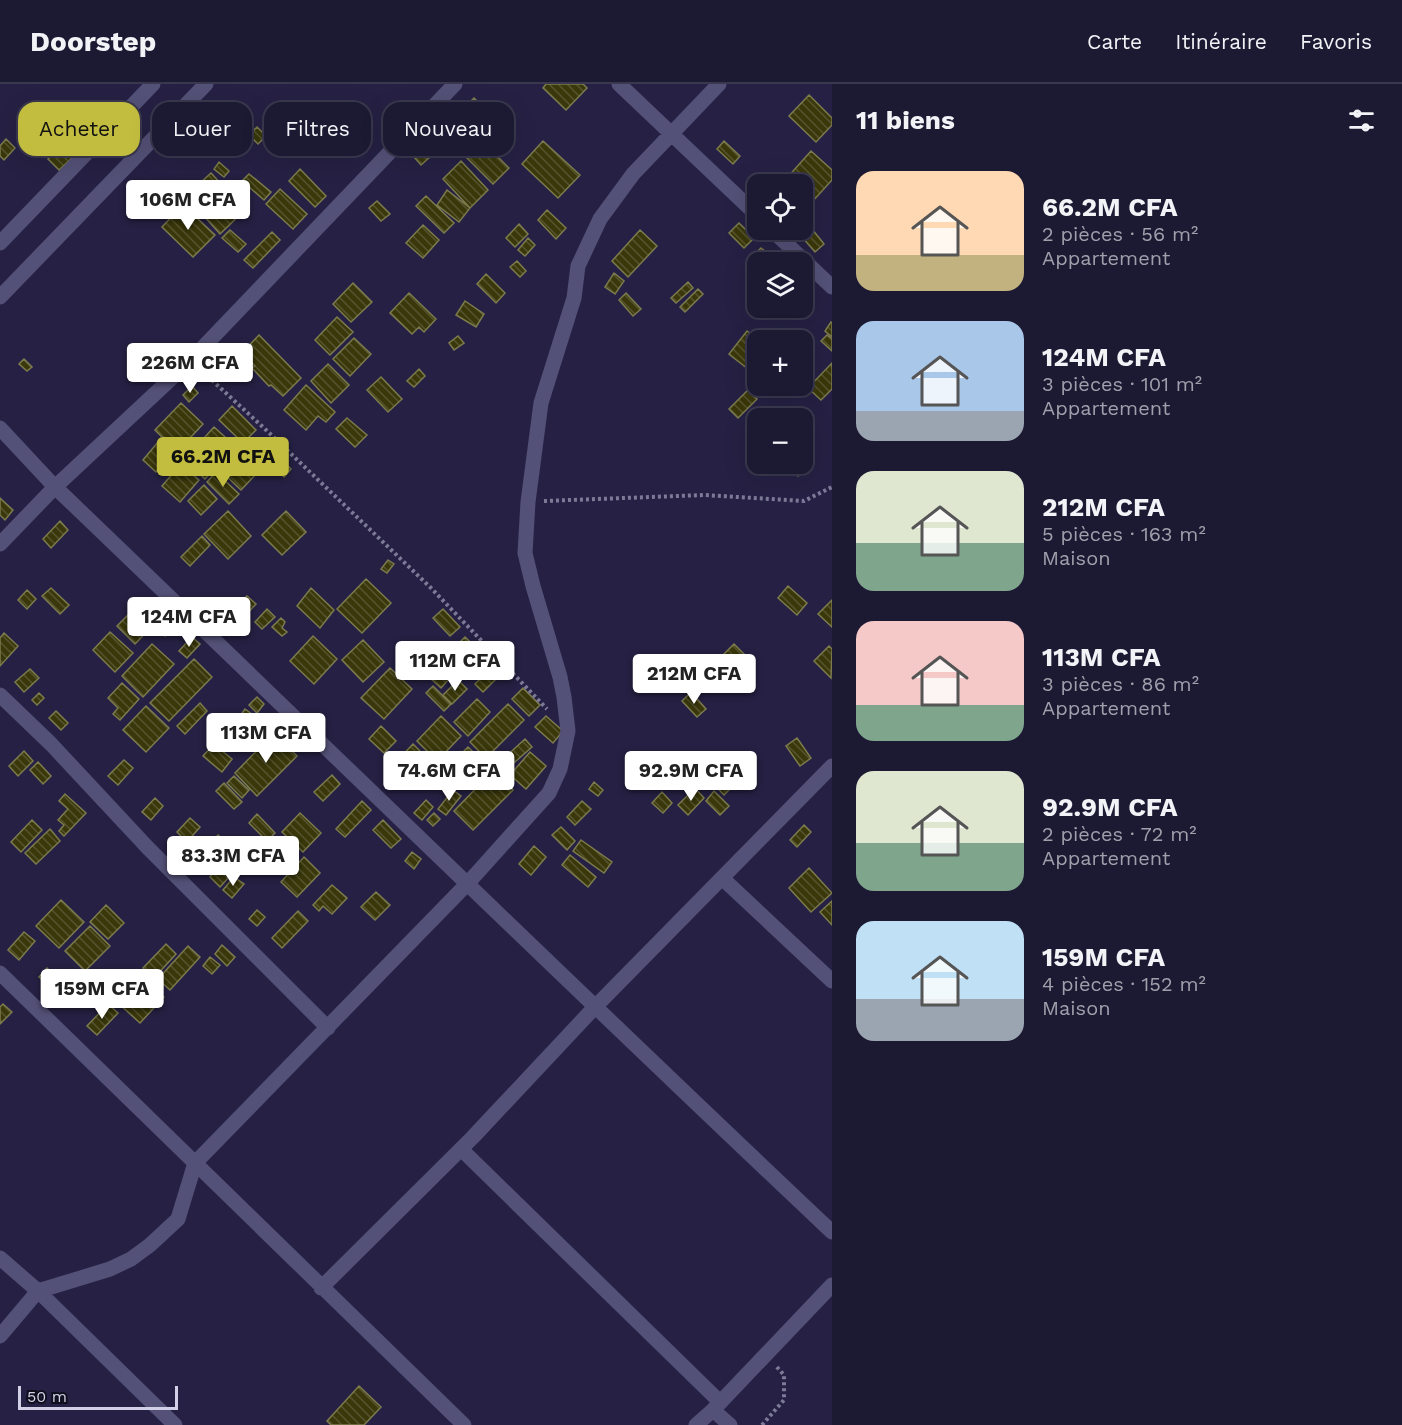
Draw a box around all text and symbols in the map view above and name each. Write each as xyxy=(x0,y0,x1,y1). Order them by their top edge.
text: Doorstep xyxy=(30,25,156,58)
text: Carte xyxy=(1087,29,1142,54)
text: Itinéraire xyxy=(1175,29,1267,54)
text: Favoris xyxy=(1300,29,1372,54)
chip: Acheter xyxy=(18,102,140,156)
chip: Louer xyxy=(152,102,252,156)
chip: Filtres xyxy=(264,102,371,156)
chip: Nouveau xyxy=(383,102,514,156)
icon: filters xyxy=(1345,104,1378,137)
text: 11 biens xyxy=(856,105,955,135)
map controls xyxy=(747,174,813,474)
button: locate xyxy=(747,174,813,240)
pin: 106M CFA xyxy=(126,180,250,231)
text: 106M CFA xyxy=(140,187,236,211)
text: 66.2M CFA xyxy=(1042,192,1178,222)
icon: home xyxy=(904,195,976,267)
text: 2 pièces · 56 m² xyxy=(1042,222,1198,246)
text: Appartement xyxy=(1042,246,1170,270)
button: layers xyxy=(747,252,813,318)
button: + xyxy=(747,330,813,396)
text: 124M CFA xyxy=(1042,342,1166,372)
pin: 226M CFA xyxy=(128,343,252,394)
icon: home xyxy=(904,345,976,417)
text: 226M CFA xyxy=(141,350,239,374)
text: 3 pièces · 101 m² xyxy=(1042,372,1202,396)
text: Appartement xyxy=(1042,396,1170,420)
button: − xyxy=(747,408,813,474)
pin: 66.2M CFA xyxy=(154,437,292,488)
text: 66.2M CFA xyxy=(171,444,275,468)
text: 212M CFA xyxy=(1042,492,1165,522)
icon: home xyxy=(904,495,976,567)
text: 5 pièces · 163 m² xyxy=(1042,522,1206,546)
text: Maison xyxy=(1042,546,1111,570)
pin: 124M CFA xyxy=(127,597,251,648)
text: 124M CFA xyxy=(141,604,237,628)
pin: 112M CFA xyxy=(393,641,517,692)
text: 113M CFA xyxy=(1042,642,1160,672)
icon: home xyxy=(904,645,976,717)
text: 112M CFA xyxy=(409,648,501,672)
pin: 212M CFA xyxy=(632,654,756,705)
text: 212M CFA xyxy=(647,661,741,685)
text: 3 pièces · 86 m² xyxy=(1042,672,1199,696)
text: Appartement xyxy=(1042,696,1170,720)
pin: 113M CFA xyxy=(204,713,328,764)
text: 113M CFA xyxy=(220,720,312,744)
pin: 74.6M CFA xyxy=(380,751,518,802)
pin: 92.9M CFA xyxy=(622,751,760,802)
text: 74.6M CFA xyxy=(397,758,501,782)
text: 92.9M CFA xyxy=(639,758,743,782)
text: 92.9M CFA xyxy=(1042,792,1178,822)
icon: home xyxy=(904,795,976,867)
text: 2 pièces · 72 m² xyxy=(1042,822,1197,846)
pin: 83.3M CFA xyxy=(164,836,302,887)
text: 83.3M CFA xyxy=(181,843,285,867)
text: Appartement xyxy=(1042,846,1170,870)
text: 159M CFA xyxy=(1042,942,1165,972)
icon: home xyxy=(904,945,976,1017)
pin: 159M CFA xyxy=(40,969,164,1020)
text: 4 pièces · 152 m² xyxy=(1042,972,1206,996)
text: 159M CFA xyxy=(55,976,149,1000)
text: Maison xyxy=(1042,996,1111,1020)
scale bar xyxy=(18,1383,178,1410)
text: 50 m xyxy=(27,1387,67,1406)

